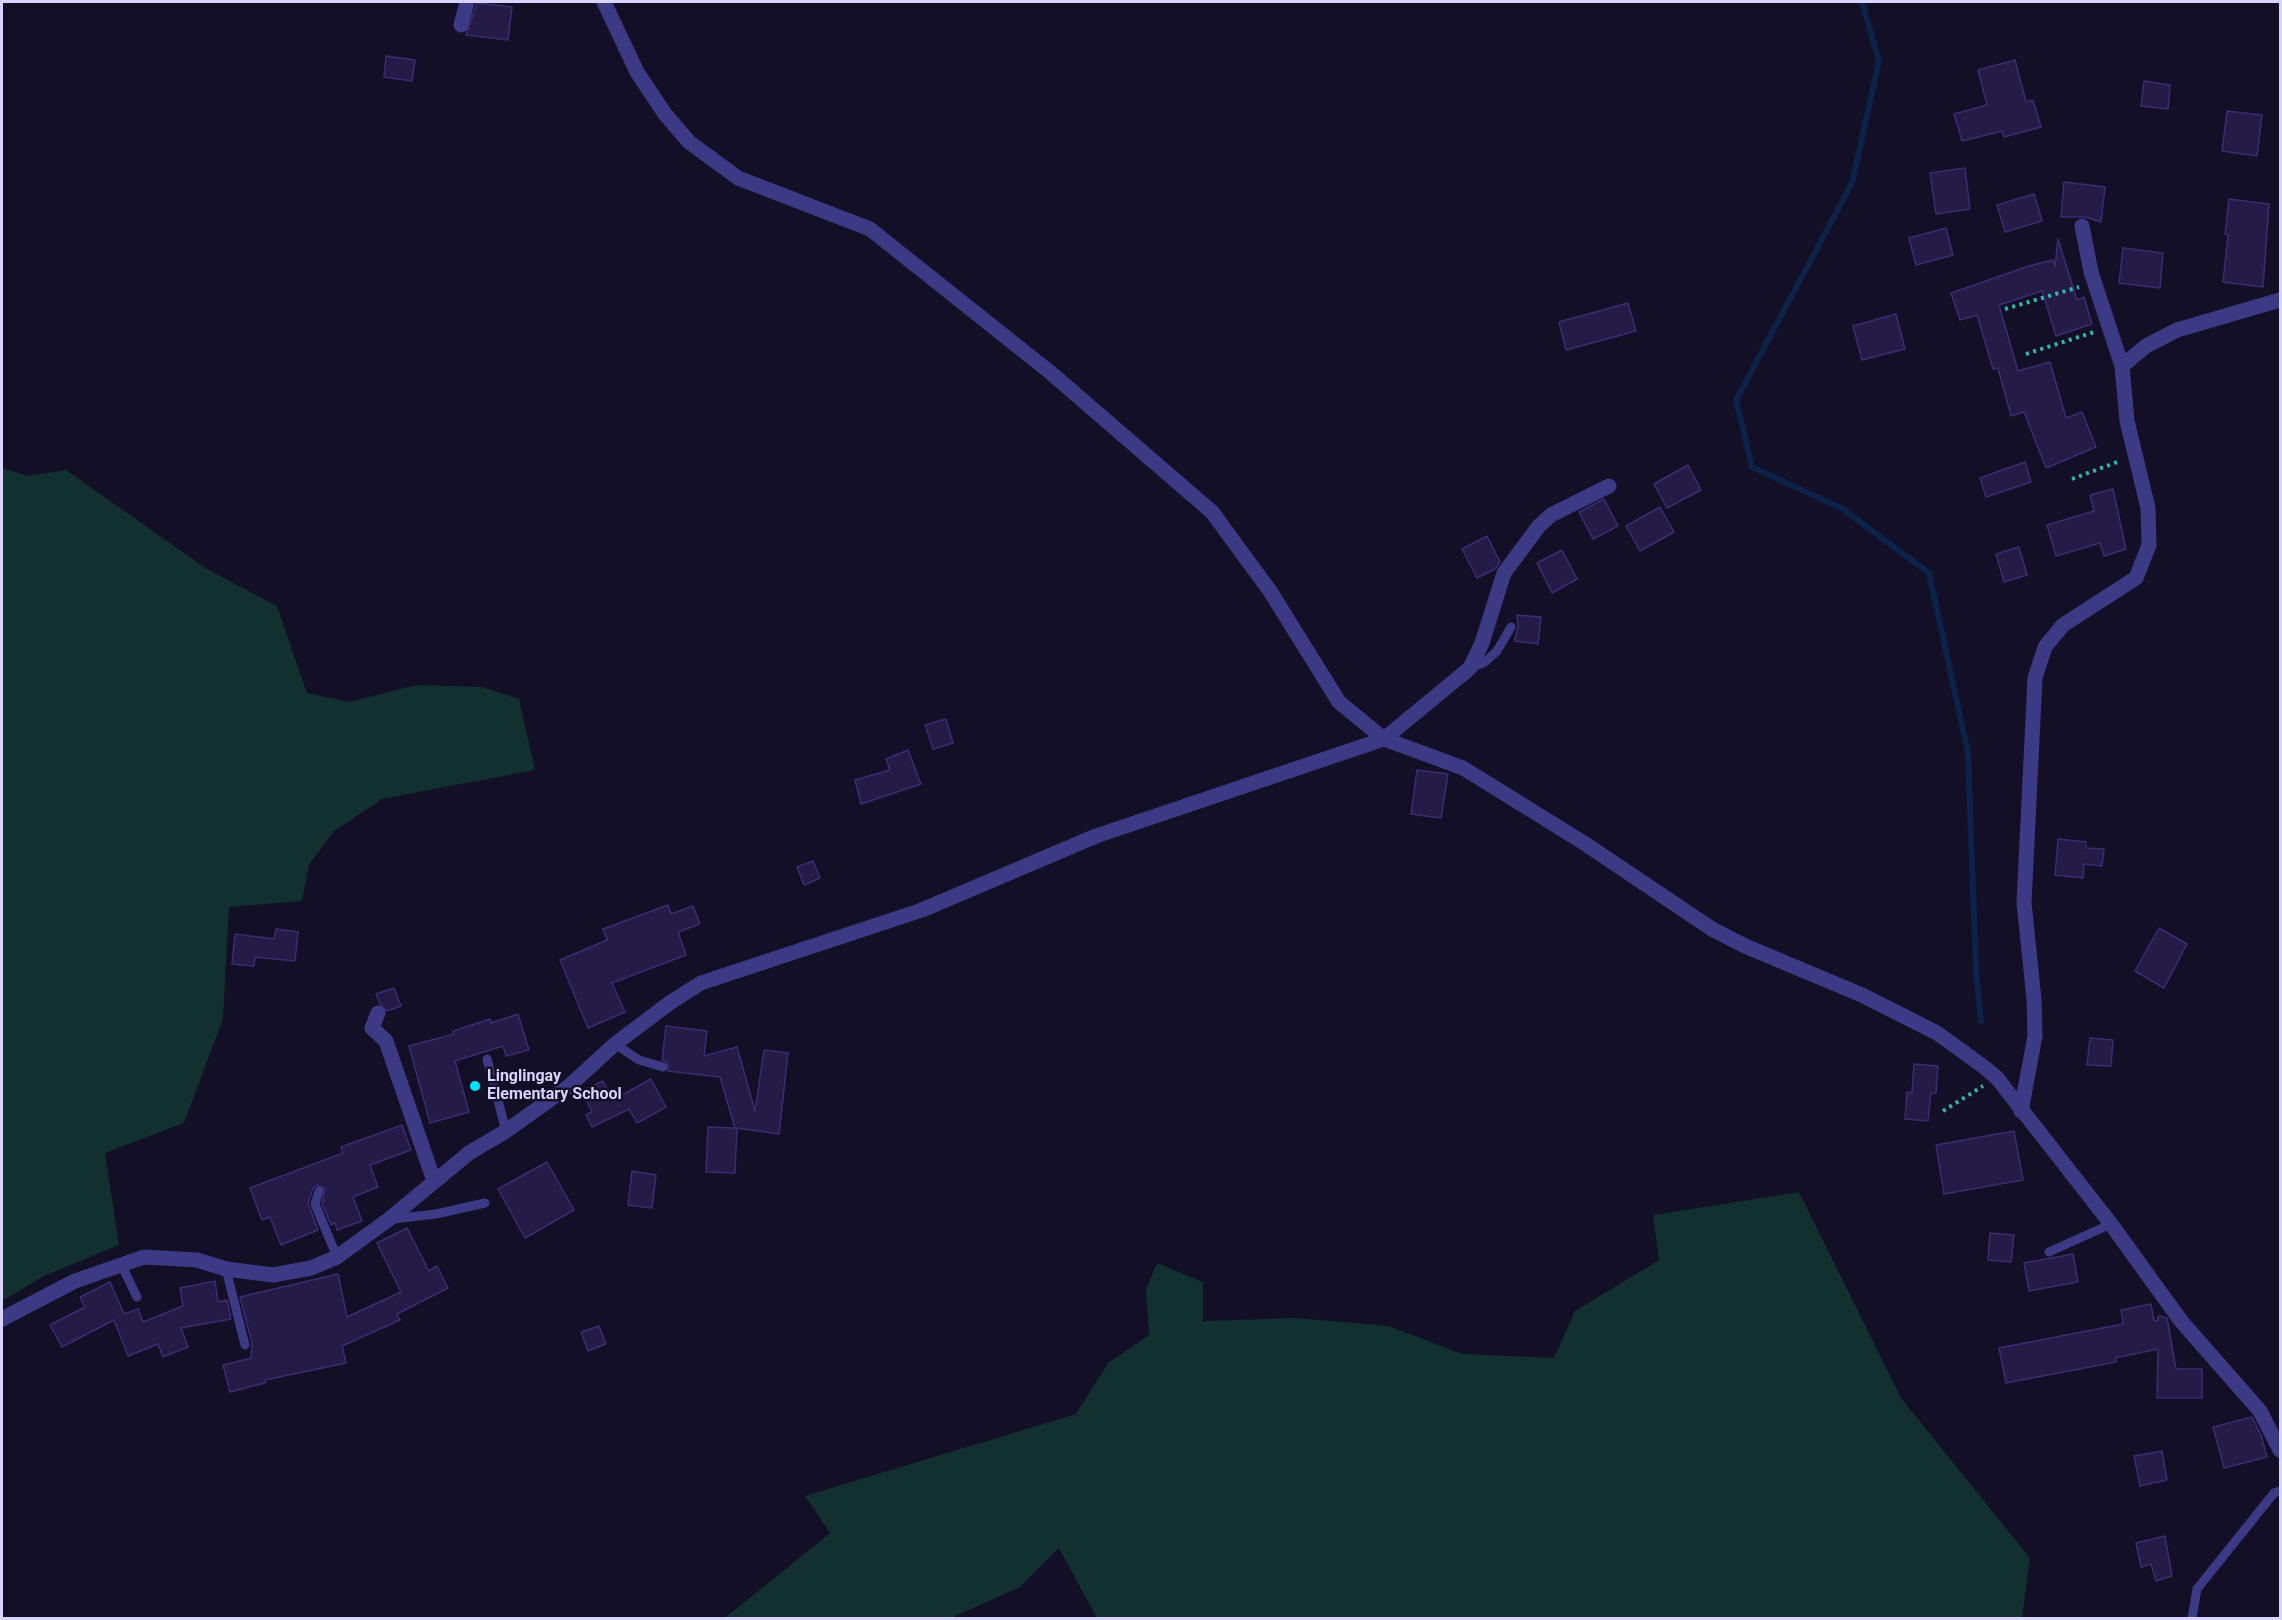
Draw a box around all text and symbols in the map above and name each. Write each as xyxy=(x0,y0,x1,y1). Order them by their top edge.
place label: Linglingay Elementary School xyxy=(487,1067,622,1105)
marker: Linglingay Elementary School xyxy=(468,1079,482,1093)

